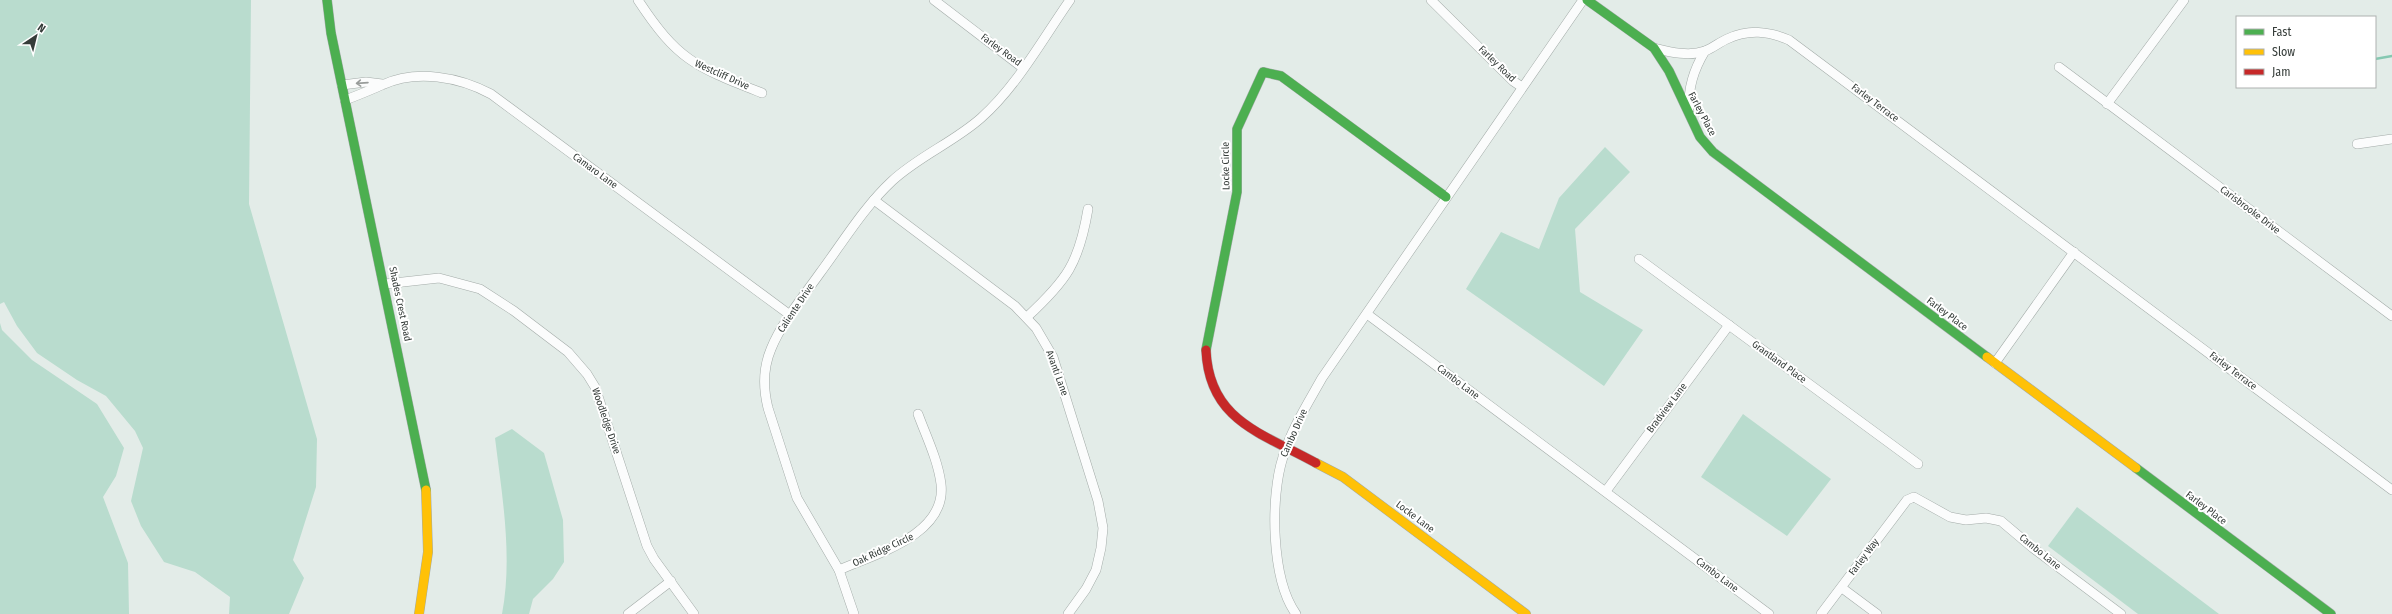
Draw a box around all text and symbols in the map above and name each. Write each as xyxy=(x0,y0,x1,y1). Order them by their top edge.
north arrow xyxy=(16,16,56,56)
legend xyxy=(2236,16,2376,88)
text: N xyxy=(35,21,48,35)
text: Fast xyxy=(2272,25,2291,39)
street label: Farley Road xyxy=(978,31,1024,69)
street label: Farley Road xyxy=(1476,43,1518,85)
text: Slow xyxy=(2272,45,2295,59)
street label: Westcliff Drive xyxy=(693,58,751,92)
text: Jam xyxy=(2272,65,2290,79)
one-way arrow xyxy=(356,80,369,87)
street label: Farley Terrace xyxy=(1849,81,1901,125)
street label: Farley Place xyxy=(1685,90,1719,138)
street label: Locke Circle xyxy=(1220,142,1232,190)
street label: Camaro Lane xyxy=(570,151,620,191)
street label: Carisbrooke Drive xyxy=(2218,183,2283,237)
street label: Shades Crest Road xyxy=(386,266,414,342)
street label: Caliente Drive xyxy=(775,281,817,335)
street label: Farley Place xyxy=(1924,295,1970,333)
street label: Grantland Place xyxy=(1749,338,1809,386)
street label: Avanti Lane xyxy=(1043,349,1071,397)
street label: Farley Terrace xyxy=(2207,349,2259,393)
street label: Cambo Lane xyxy=(1434,362,1482,402)
street label: Bradview Lane xyxy=(1644,381,1690,435)
street label: Woodledge Drive xyxy=(589,386,623,456)
street label: Cambo Drive xyxy=(1278,407,1310,459)
street label: Farley Place xyxy=(2183,489,2229,527)
street label: Locke Lane xyxy=(1393,499,1437,535)
street label: Oak Ridge Circle xyxy=(851,531,915,569)
street label: Cambo Lane xyxy=(2017,532,2063,572)
street label: Farley Way xyxy=(1846,536,1882,578)
street label: Cambo Lane xyxy=(1693,555,1741,595)

